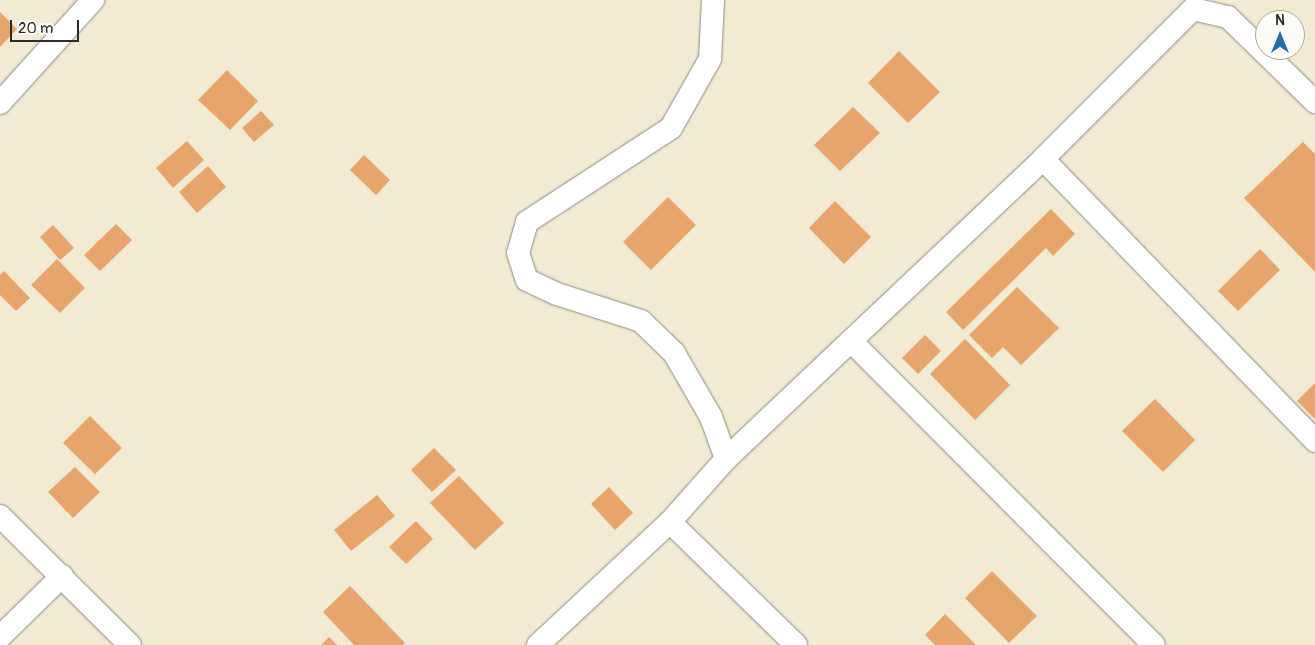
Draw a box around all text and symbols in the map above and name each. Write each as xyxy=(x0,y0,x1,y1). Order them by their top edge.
scale bar xyxy=(12,10,81,42)
north arrow xyxy=(1255,10,1305,60)
text: N xyxy=(1275,12,1285,29)
text: 20 m xyxy=(18,19,53,38)

